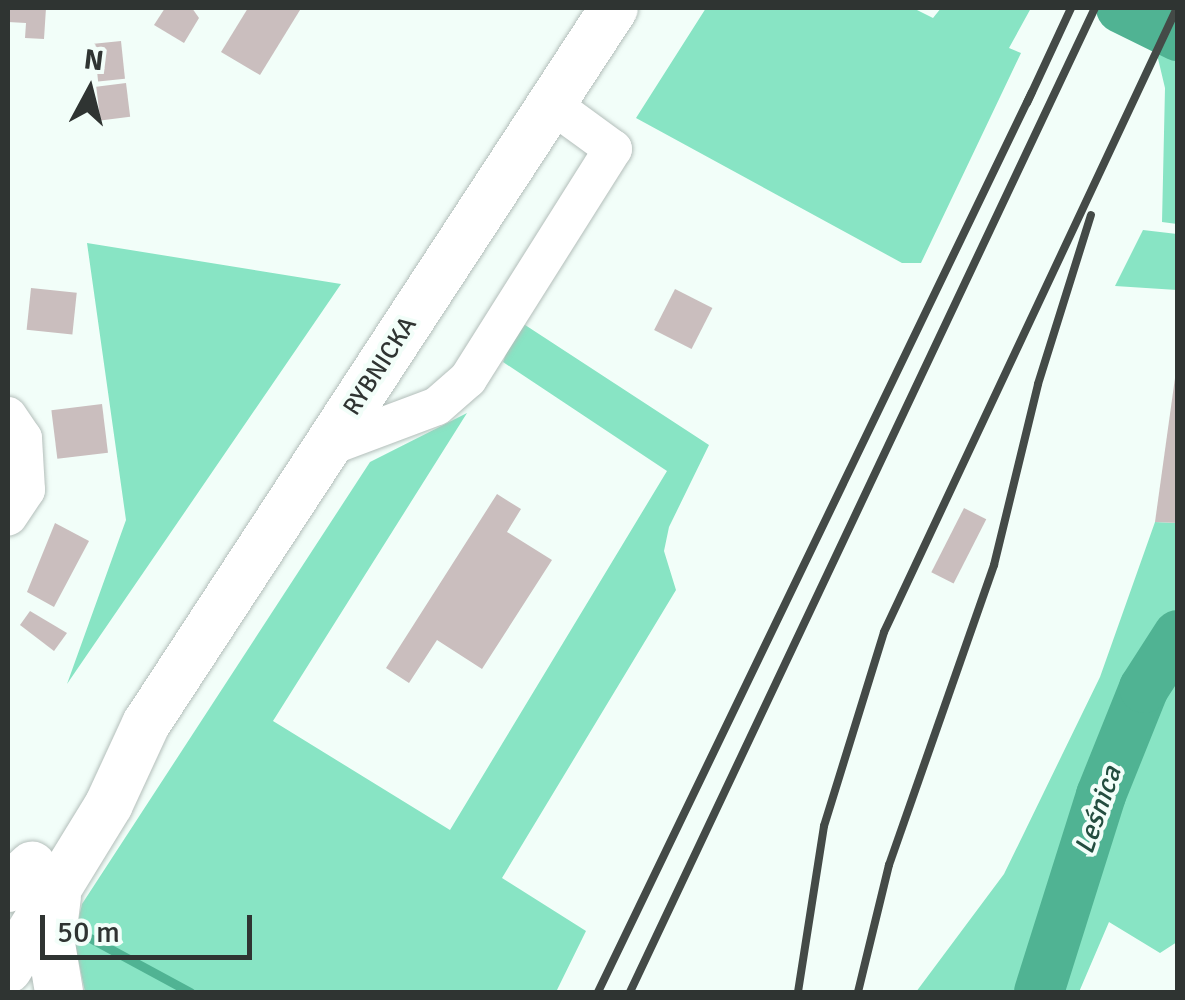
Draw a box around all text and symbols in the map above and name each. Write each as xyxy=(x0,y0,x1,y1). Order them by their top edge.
north arrow xyxy=(40,40,140,140)
text: N xyxy=(82,42,105,78)
street label: RYBNICKA xyxy=(337,311,423,421)
water label: Leśnica xyxy=(1067,762,1129,858)
scale bar xyxy=(45,895,258,957)
text: 50 m xyxy=(57,914,120,951)

